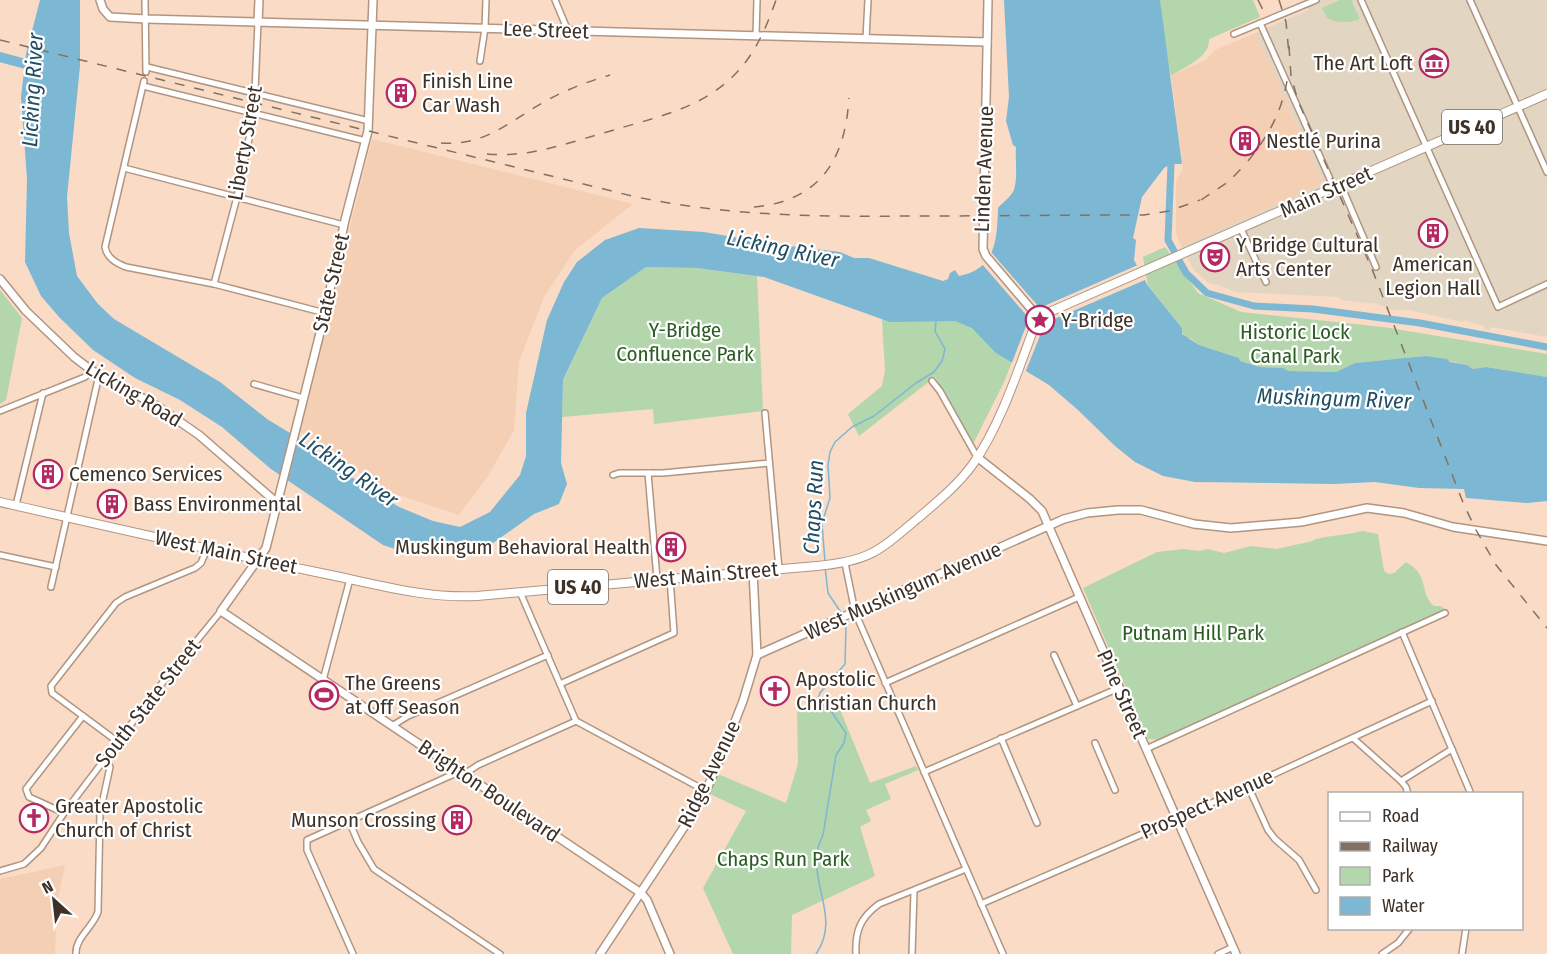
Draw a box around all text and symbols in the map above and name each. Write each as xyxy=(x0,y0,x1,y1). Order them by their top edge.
street label: Lee Street xyxy=(502,16,590,45)
water label: Licking River xyxy=(16,31,49,148)
museum icon: The Art Loft xyxy=(1418,47,1450,79)
place label: The Art Loft xyxy=(1314,50,1413,76)
place label: Finish Line Car Wash xyxy=(422,68,513,118)
building icon: Finish Line Car Wash xyxy=(385,77,417,109)
street label: Liberty Street xyxy=(222,83,268,202)
street label: Linden Avenue xyxy=(969,105,999,233)
road number: US 40 xyxy=(1442,110,1502,144)
building icon: Nestlé Purina xyxy=(1229,125,1261,157)
place label: Nestlé Purina xyxy=(1266,128,1381,154)
street label: Main Street xyxy=(1276,160,1376,224)
building icon: American Legion Hall xyxy=(1417,217,1449,249)
water label: Licking River xyxy=(724,223,843,274)
street label: State Street xyxy=(307,231,355,335)
place label: Y Bridge Cultural Arts Center xyxy=(1236,232,1379,282)
theatre icon: Y Bridge Cultural Arts Center xyxy=(1199,241,1231,273)
place label: American Legion Hall xyxy=(1385,251,1481,301)
place icon: Y-Bridge xyxy=(1024,304,1056,336)
place label: Y-Bridge xyxy=(1061,307,1133,333)
park label: Y-Bridge Confluence Park xyxy=(616,317,754,367)
park label: Historic Lock Canal Park xyxy=(1240,319,1350,369)
street label: Licking Road xyxy=(81,355,187,433)
water label: Muskingum River xyxy=(1256,382,1413,415)
water label: Licking River xyxy=(294,426,404,514)
building icon: Cemenco Services xyxy=(32,458,64,490)
water label: Chaps Run xyxy=(798,459,829,555)
place label: Cemenco Services xyxy=(69,461,223,487)
building icon: Bass Environmental xyxy=(96,488,128,520)
place label: Bass Environmental xyxy=(133,491,302,517)
street label: West Main Street xyxy=(152,524,300,580)
building icon: Muskingum Behavioral Health xyxy=(655,531,687,563)
place label: Muskingum Behavioral Health xyxy=(395,534,650,560)
street label: West Muskingum Avenue xyxy=(801,536,1005,646)
street label: West Main Street xyxy=(633,556,779,594)
road number: US 40 xyxy=(548,570,608,604)
park label: Putnam Hill Park xyxy=(1122,620,1264,646)
street label: South State Street xyxy=(90,633,206,773)
street label: Pine Street xyxy=(1091,646,1153,742)
place label: Apostolic Christian Church xyxy=(796,666,937,716)
place label: The Greens at Off Season xyxy=(345,670,460,720)
church icon: Apostolic Christian Church xyxy=(759,675,791,707)
sports icon: The Greens at Off Season xyxy=(308,679,340,711)
street label: Ridge Avenue xyxy=(672,716,746,832)
street label: Brighton Boulevard xyxy=(413,734,565,848)
street label: Prospect Avenue xyxy=(1137,763,1277,845)
legend xyxy=(1328,792,1523,930)
place label: Greater Apostolic Church of Christ xyxy=(55,793,203,843)
church icon: Greater Apostolic Church of Christ xyxy=(18,802,50,834)
building icon: Munson Crossing xyxy=(441,804,473,836)
text: Road xyxy=(1382,805,1419,827)
place label: Munson Crossing xyxy=(291,807,436,833)
text: Railway xyxy=(1382,835,1438,857)
park label: Chaps Run Park xyxy=(717,846,850,872)
text: Park xyxy=(1382,865,1415,887)
north arrow xyxy=(24,870,84,930)
text: N xyxy=(39,876,56,898)
text: Water xyxy=(1382,895,1425,917)

